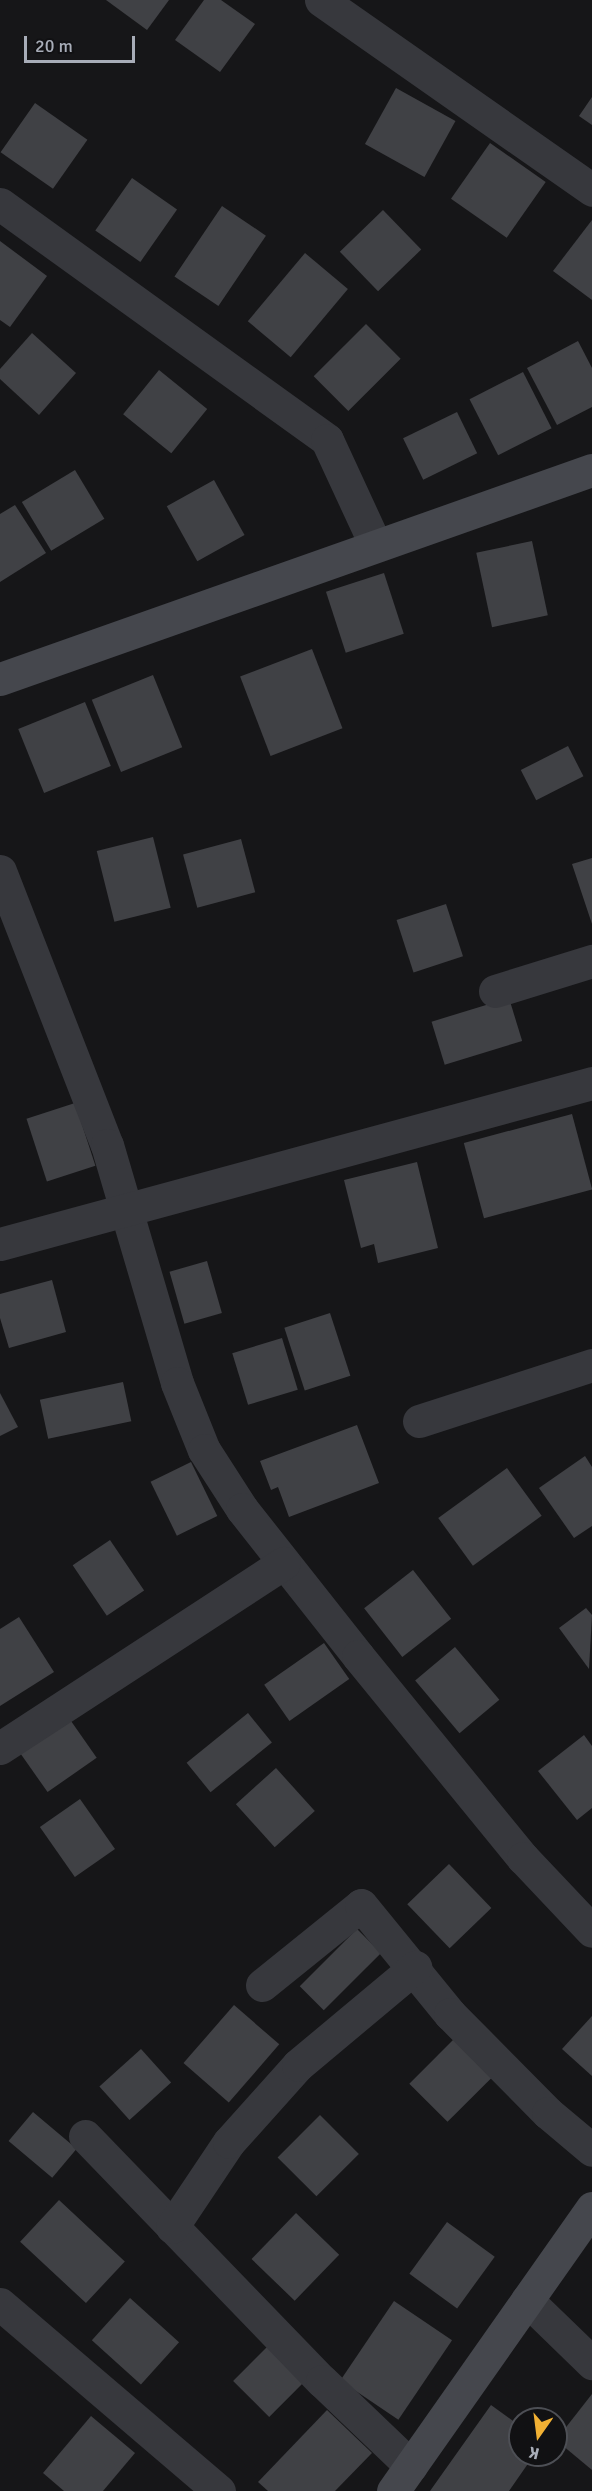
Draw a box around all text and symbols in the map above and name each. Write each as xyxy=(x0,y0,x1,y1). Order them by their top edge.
scale bar xyxy=(27,24,138,62)
text: 20 m xyxy=(35,35,73,57)
north arrow xyxy=(508,2407,568,2467)
text: K xyxy=(527,2442,541,2463)

